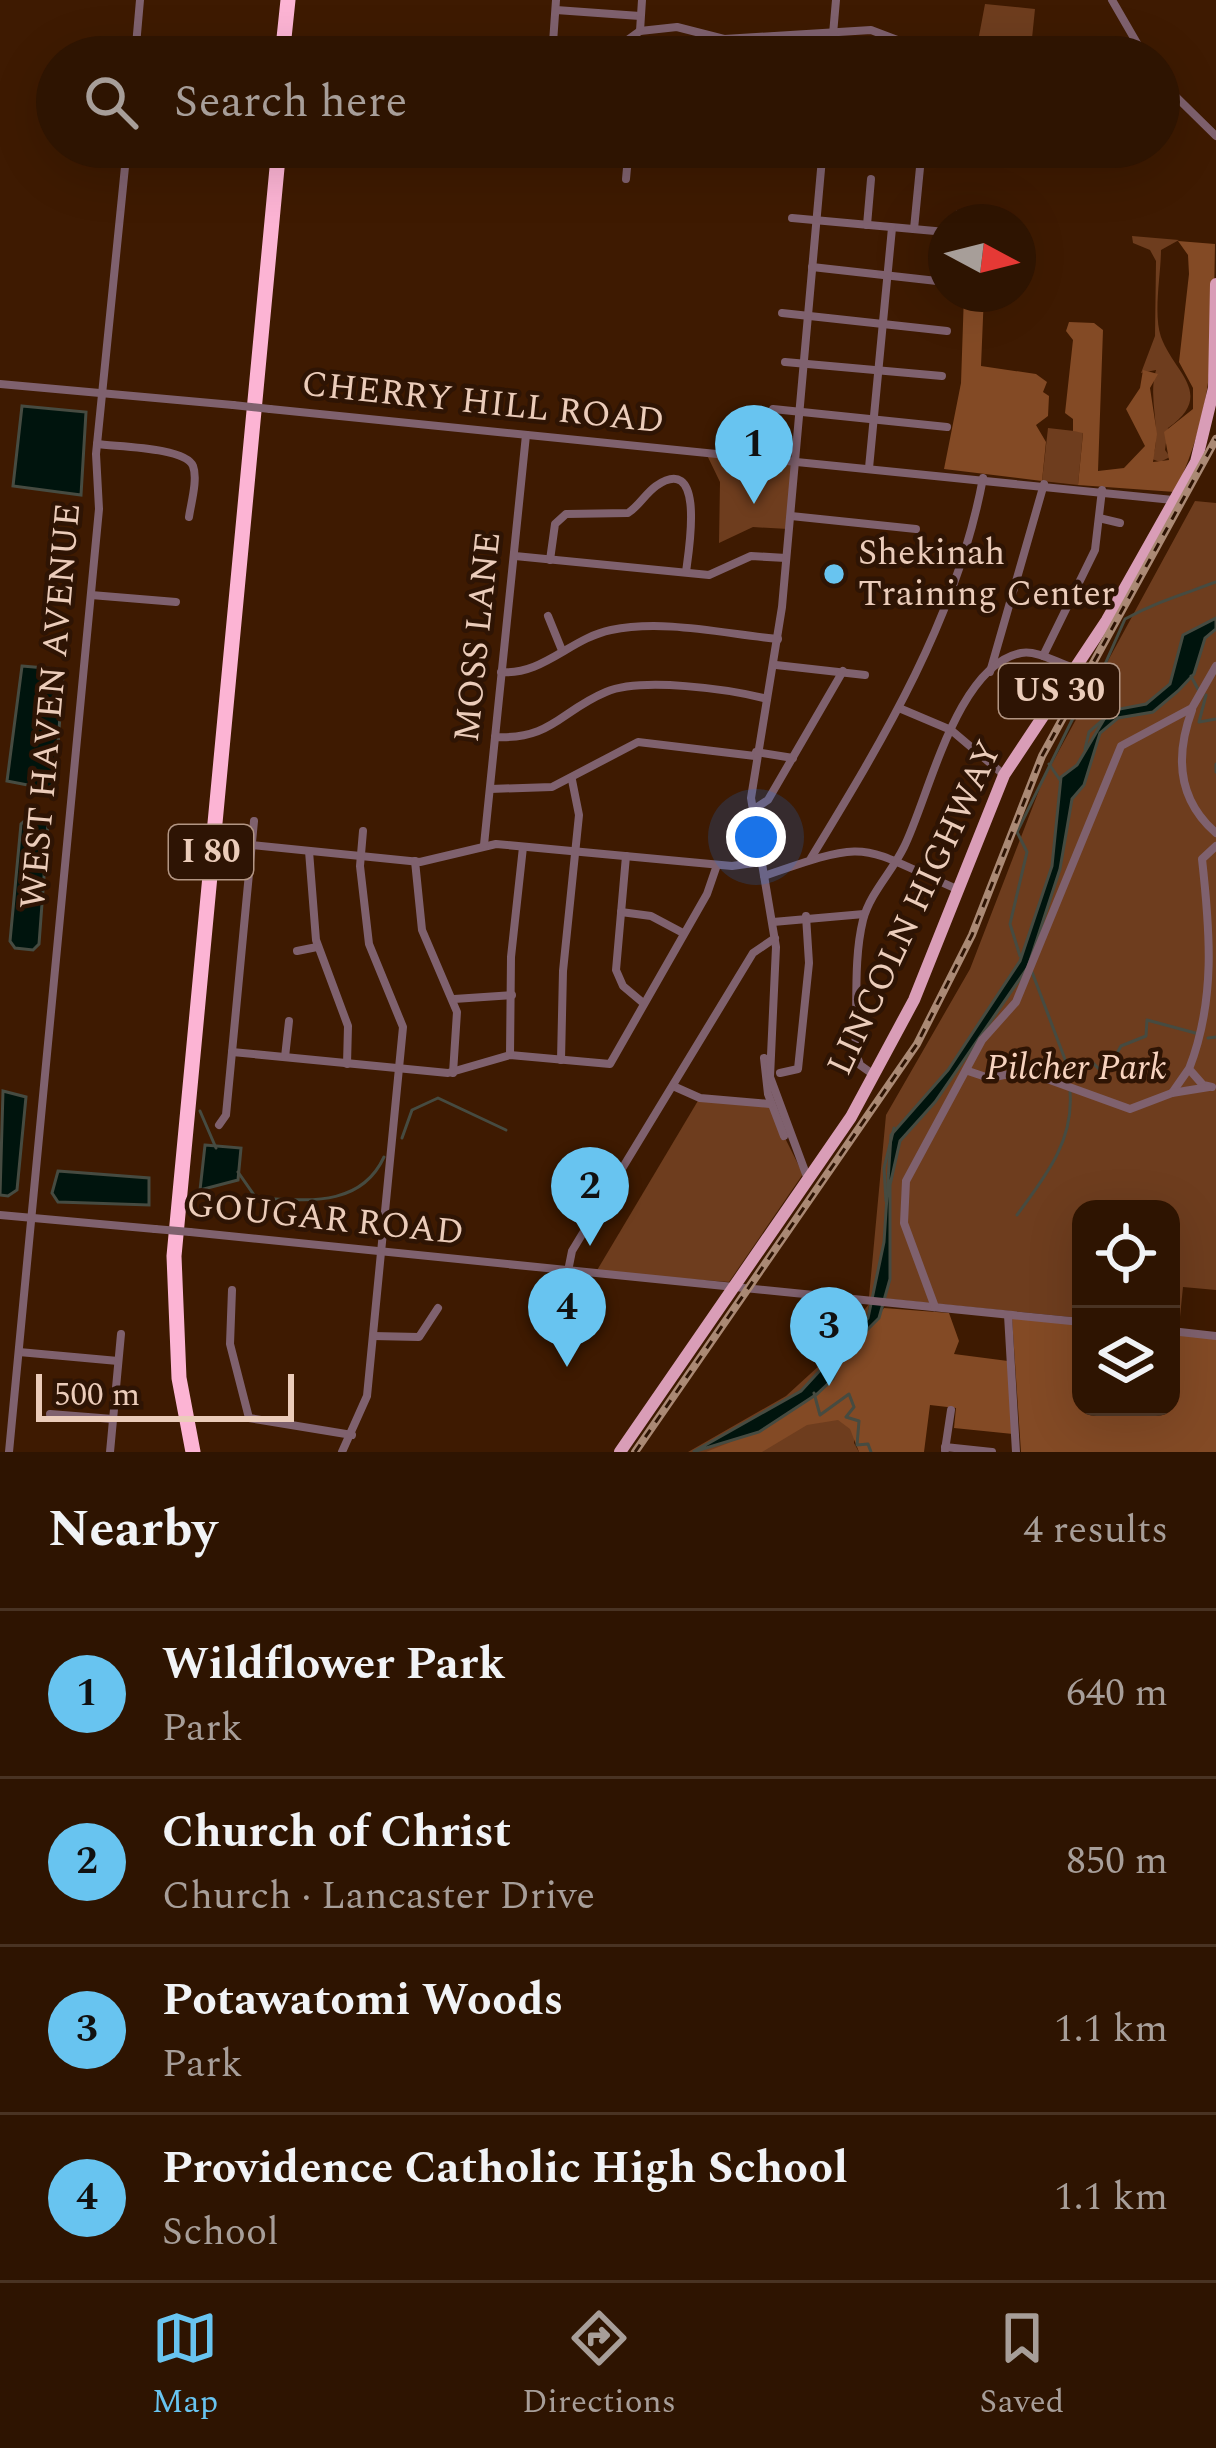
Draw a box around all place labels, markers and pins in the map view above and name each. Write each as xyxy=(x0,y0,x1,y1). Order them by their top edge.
pin: 1 xyxy=(715,405,793,504)
place label: Shekinah Training Center xyxy=(858,526,1115,622)
marker: Shekinah Training Center xyxy=(821,561,847,587)
pin: 2 xyxy=(551,1147,629,1246)
pin: 4 xyxy=(528,1268,606,1367)
pin: 3 xyxy=(790,1287,868,1386)

